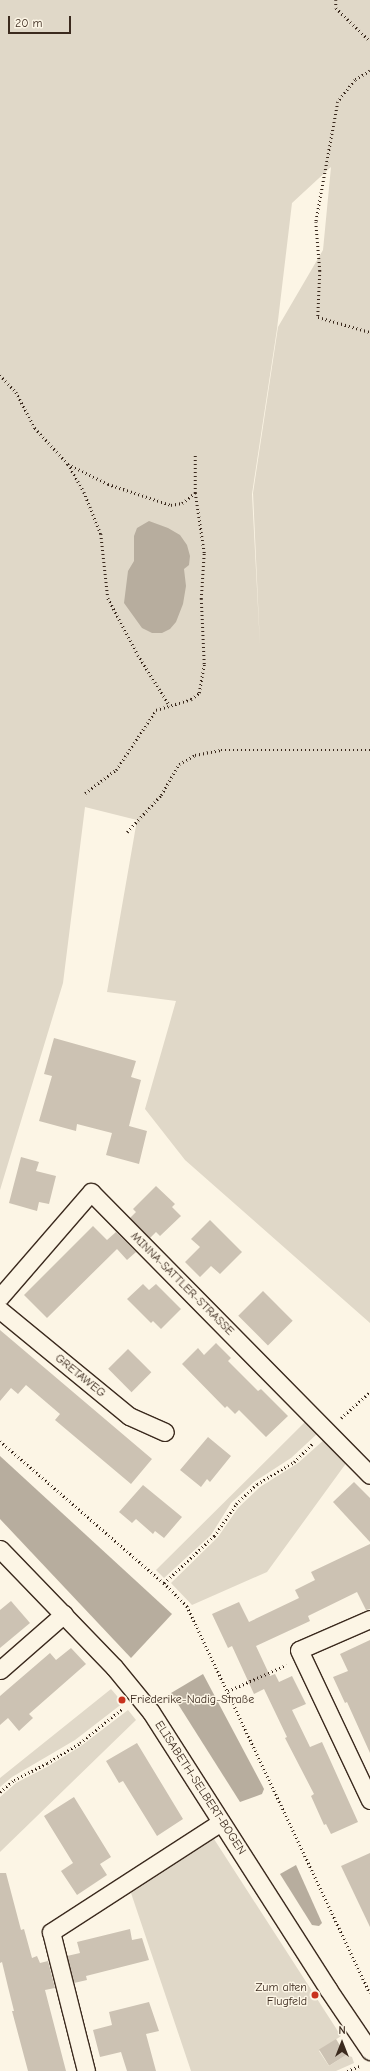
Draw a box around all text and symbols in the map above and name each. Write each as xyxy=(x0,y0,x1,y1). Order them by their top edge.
scale bar xyxy=(10,8,73,34)
text: 20 m xyxy=(15,16,43,30)
street label: MINNA-SATTLER-STRASSE xyxy=(127,1229,237,1339)
street label: GRETAWEG xyxy=(52,1351,108,1401)
place label: Friederike-Nadig-Straße xyxy=(130,1693,254,1707)
marker: Friederike-Nadig-Straße xyxy=(117,1695,127,1705)
street label: ELISABETH-SELBERT-BOGEN xyxy=(151,1718,249,1858)
place label: Zum alten Flugfeld xyxy=(255,1981,307,2009)
marker: Zum alten Flugfeld xyxy=(310,1990,320,2000)
north arrow xyxy=(322,2023,362,2063)
text: N xyxy=(338,2024,346,2037)

